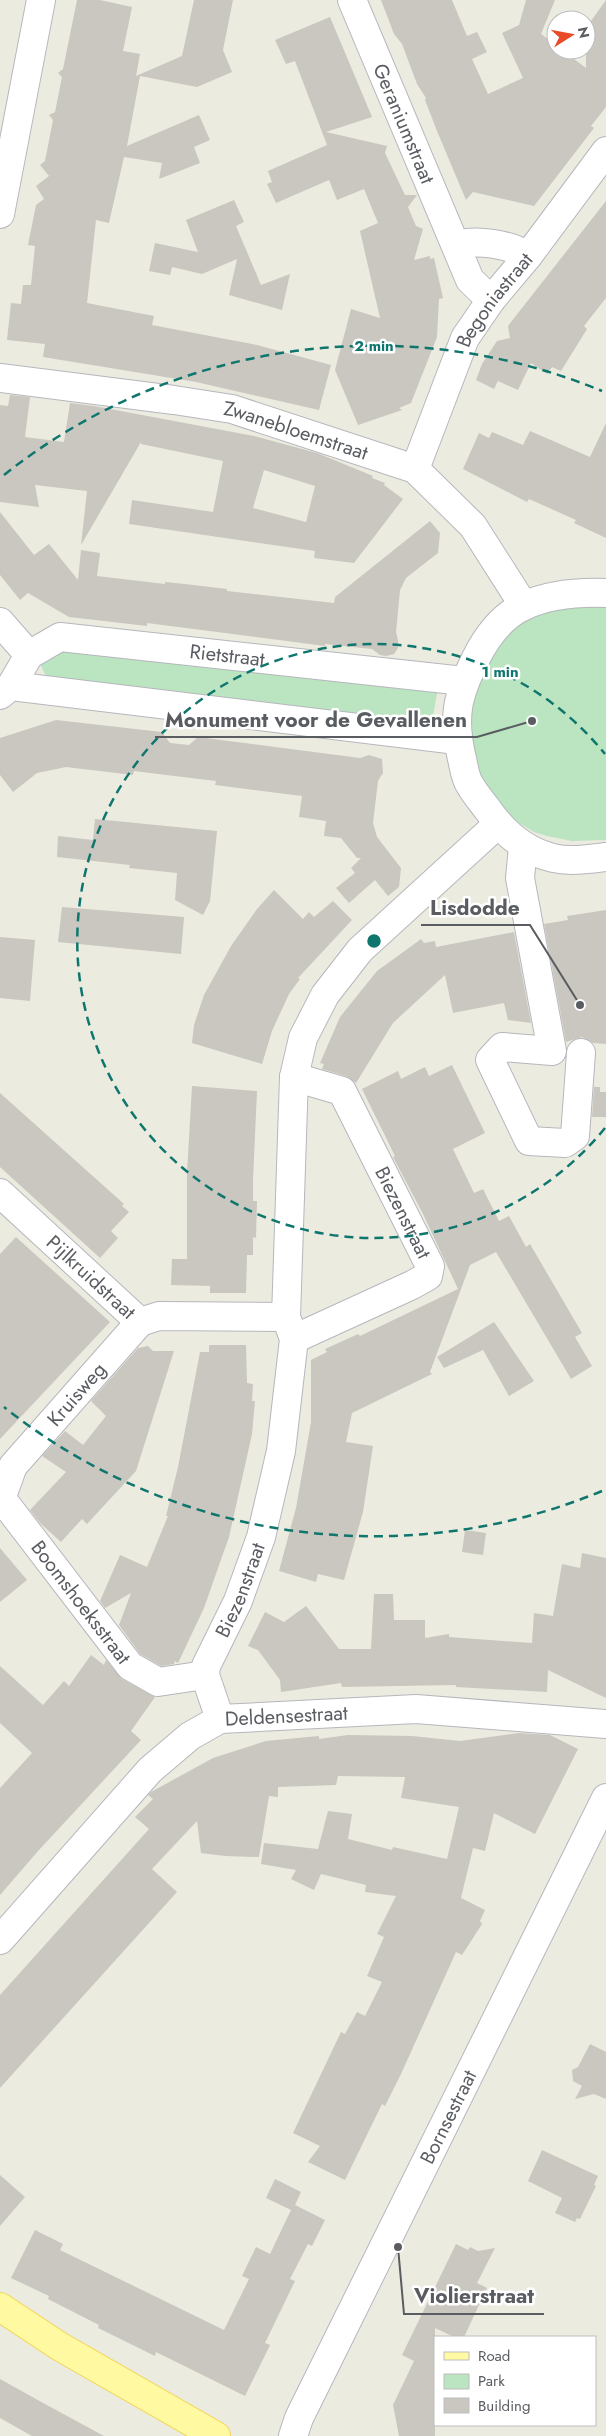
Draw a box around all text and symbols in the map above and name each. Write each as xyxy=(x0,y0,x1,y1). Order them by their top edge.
north arrow xyxy=(546,10,596,60)
text: N xyxy=(573,25,595,40)
street label: Geraniumstraat xyxy=(365,59,442,188)
street label: Begoniastraat xyxy=(449,246,540,351)
text: 2 min xyxy=(354,335,394,357)
street label: Zwanebloemstraat xyxy=(221,394,372,468)
street label: Rietstraat xyxy=(188,637,266,674)
text: 1 min xyxy=(481,661,519,683)
callout: Monument voor de Gevallenen xyxy=(155,701,477,737)
text: Monument voor de Gevallenen xyxy=(165,705,467,735)
callout: Lisdodde xyxy=(421,889,530,925)
text: Lisdodde xyxy=(430,893,520,923)
centre of rings xyxy=(365,932,383,950)
street label: Biezenstraat xyxy=(367,1162,438,1264)
street label: Pijlkruidstraat xyxy=(40,1229,142,1326)
street label: Kruisweg xyxy=(40,1356,113,1433)
street label: Boomshoeksstraat xyxy=(24,1534,138,1671)
street label: Biezenstraat xyxy=(208,1539,273,1643)
street label: Deldensestraat xyxy=(224,1698,349,1734)
street label: Bornsestraat xyxy=(413,2065,484,2169)
callout: Violierstraat xyxy=(404,2278,544,2314)
text: Violierstraat xyxy=(413,2281,534,2311)
legend xyxy=(434,2336,596,2426)
text: Road xyxy=(478,2345,510,2367)
text: Park xyxy=(478,2370,505,2392)
text: Building xyxy=(478,2395,530,2417)

